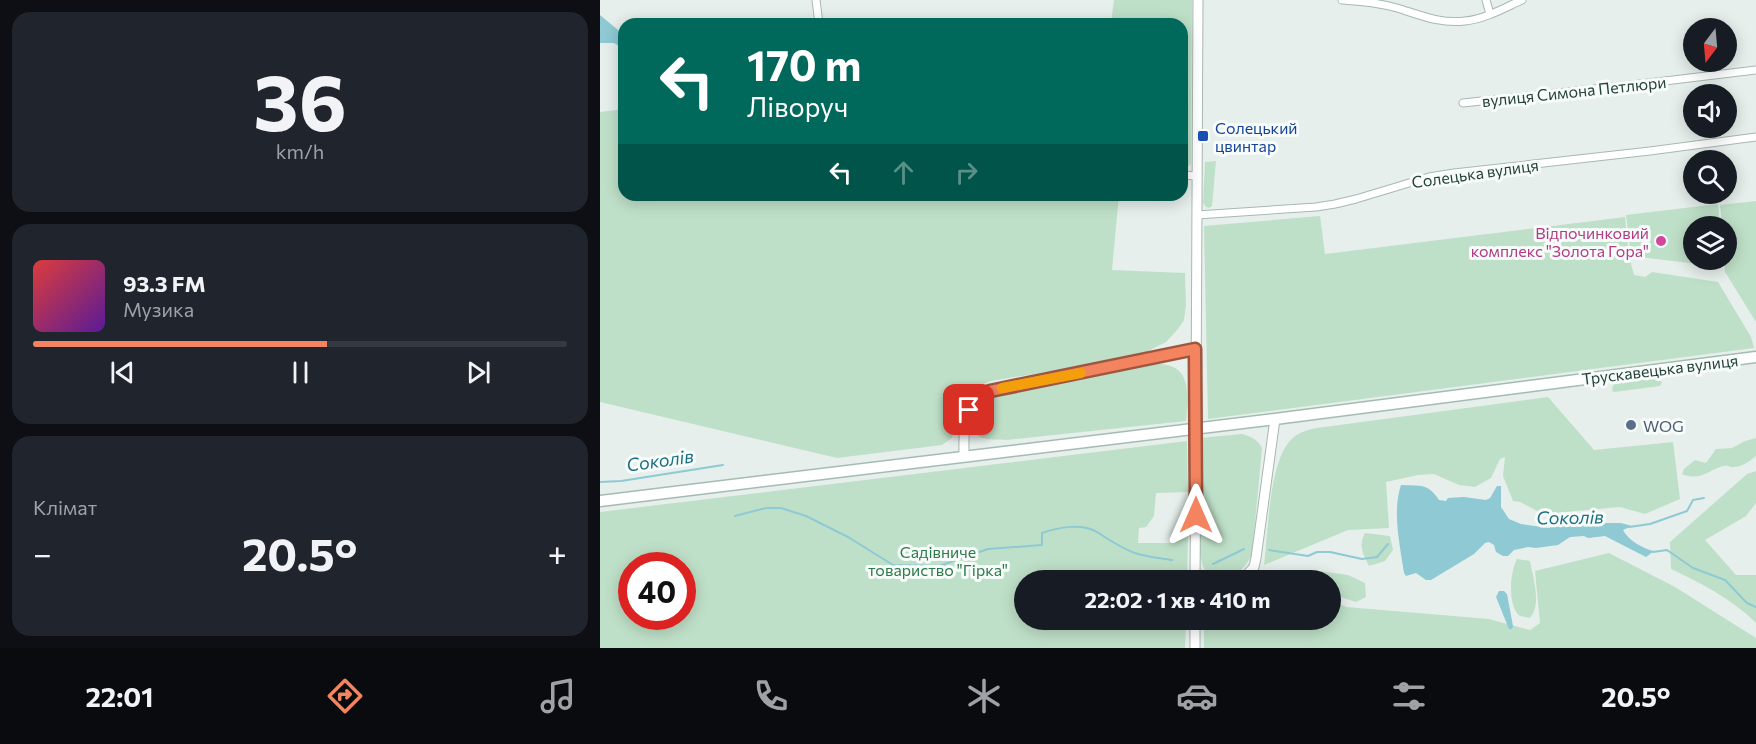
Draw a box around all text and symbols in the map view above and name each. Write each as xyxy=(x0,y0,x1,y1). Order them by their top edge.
north arrow xyxy=(1683,18,1737,72)
map controls xyxy=(1683,18,1737,270)
text: 170 m xyxy=(747,38,861,90)
icon: left xyxy=(648,42,726,120)
text: 36 xyxy=(253,52,347,147)
street label: вулиця Симона Петлюри xyxy=(1481,72,1667,110)
button: sound xyxy=(1683,84,1737,138)
text: Ліворуч xyxy=(747,90,848,123)
place label: Солецький цвинтар xyxy=(1215,118,1298,155)
marker: Солецький цвинтар xyxy=(1196,129,1210,143)
text: km/h xyxy=(276,139,324,163)
button: search xyxy=(1683,150,1737,204)
street label: Солецька вулиця xyxy=(1410,155,1540,191)
icon: left xyxy=(824,156,857,189)
icon: ahead xyxy=(887,156,920,189)
icon: right xyxy=(950,156,983,189)
button: layers xyxy=(1683,216,1737,270)
place label: Відпочинковий комплекс "Золота Гора" xyxy=(1471,223,1649,260)
marker: Відпочинковий комплекс "Золота Гора" xyxy=(1654,234,1668,248)
text: 93.3 FM xyxy=(123,270,206,297)
text: Музика xyxy=(123,297,194,321)
street label: Трускавецька вулиця xyxy=(1581,350,1739,388)
icon: previous xyxy=(106,356,139,389)
icon: pause xyxy=(284,356,317,389)
icon: next xyxy=(462,356,495,389)
pin xyxy=(943,384,994,435)
icon: arrive xyxy=(952,393,985,426)
place label: WOG xyxy=(1643,416,1684,435)
marker: WOG xyxy=(1624,418,1638,432)
water label: Соколів xyxy=(625,444,695,476)
position arrow xyxy=(1164,483,1228,547)
text: Клімат xyxy=(33,495,97,519)
water label: Соколів xyxy=(1536,505,1604,529)
text: 20.5° xyxy=(242,525,357,580)
text: − xyxy=(33,532,52,573)
text: + xyxy=(548,532,567,573)
park label: Садівниче товариство "Гірка" xyxy=(868,542,1008,579)
speed limit sign: 40 xyxy=(618,552,696,630)
text: 22:02 · 1 хв · 410 m xyxy=(1085,586,1270,613)
icon: directions xyxy=(324,675,366,717)
icon: music xyxy=(537,675,579,717)
icon: phone xyxy=(750,675,792,717)
icon: climate xyxy=(963,675,1005,717)
icon: car xyxy=(1176,675,1218,717)
icon: filters xyxy=(1388,675,1430,717)
text: 22:01 xyxy=(85,680,153,713)
text: 20.5° xyxy=(1601,680,1671,713)

